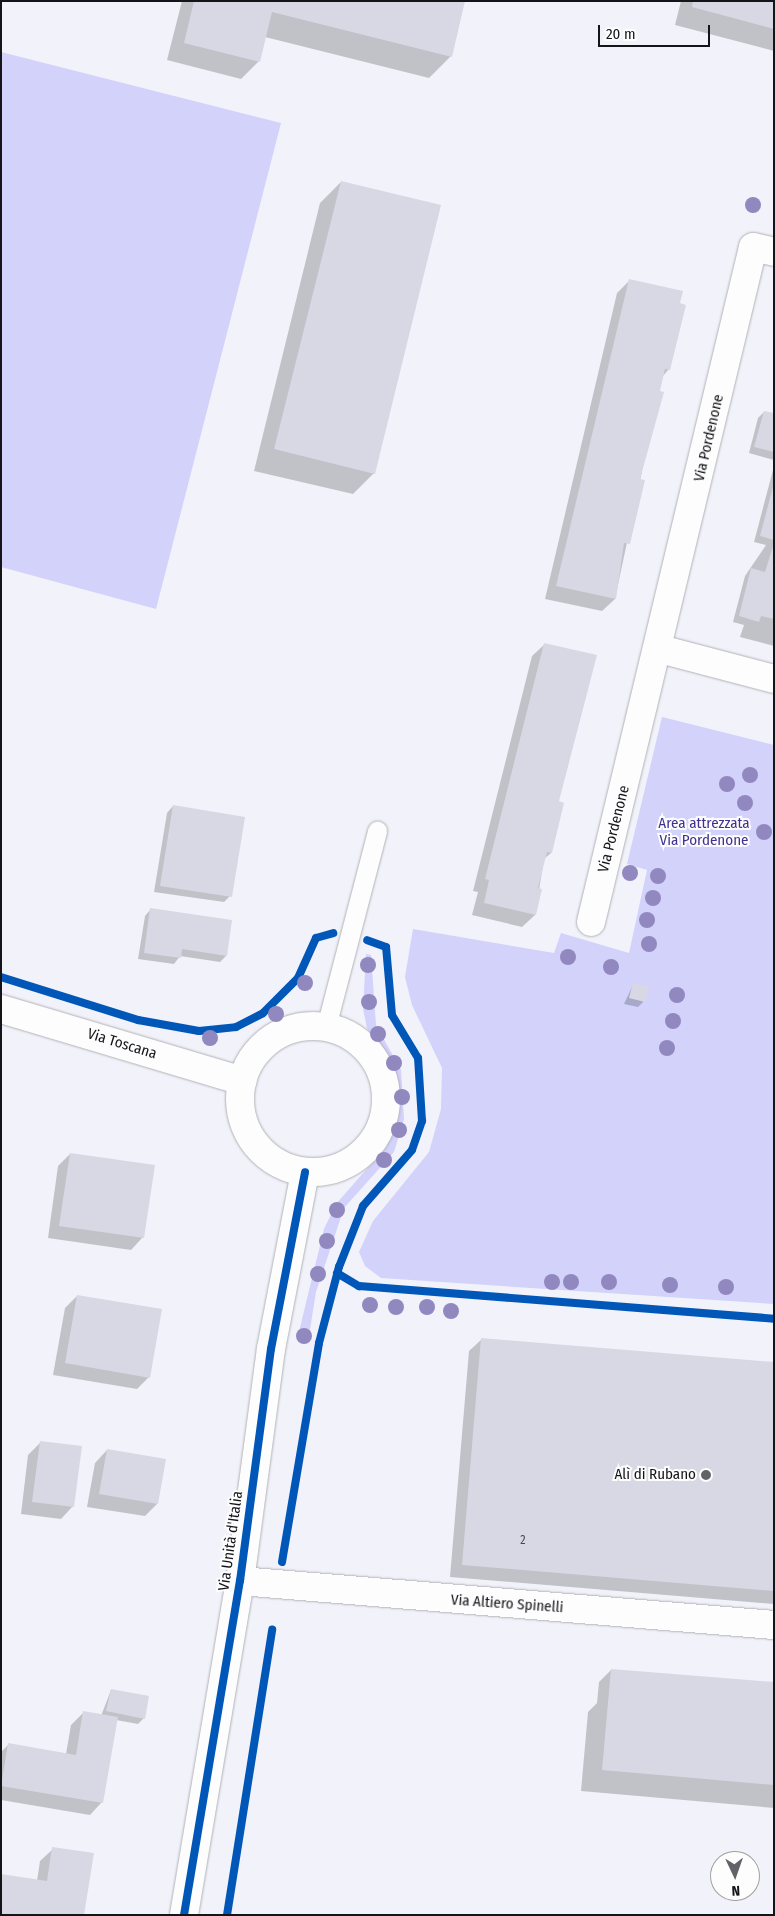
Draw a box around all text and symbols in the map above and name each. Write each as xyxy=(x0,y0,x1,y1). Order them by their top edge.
scale bar xyxy=(600,15,712,47)
text: 20 m xyxy=(606,25,636,43)
street label: Via Pordenone xyxy=(690,393,728,483)
street label: Via Pordenone xyxy=(595,784,633,874)
park label: Area attrezzata Via Pordenone xyxy=(658,814,750,849)
street label: Via Toscana xyxy=(85,1025,159,1063)
place label: Alì di Rubano xyxy=(614,1466,696,1484)
marker: Alì di Rubano xyxy=(700,1469,712,1481)
street label: Via Unità d'Italia xyxy=(215,1490,247,1592)
house number: 2 xyxy=(520,1534,526,1548)
street label: Via Altiero Spinelli xyxy=(450,1591,564,1617)
north arrow xyxy=(710,1851,760,1901)
text: N xyxy=(731,1882,740,1899)

